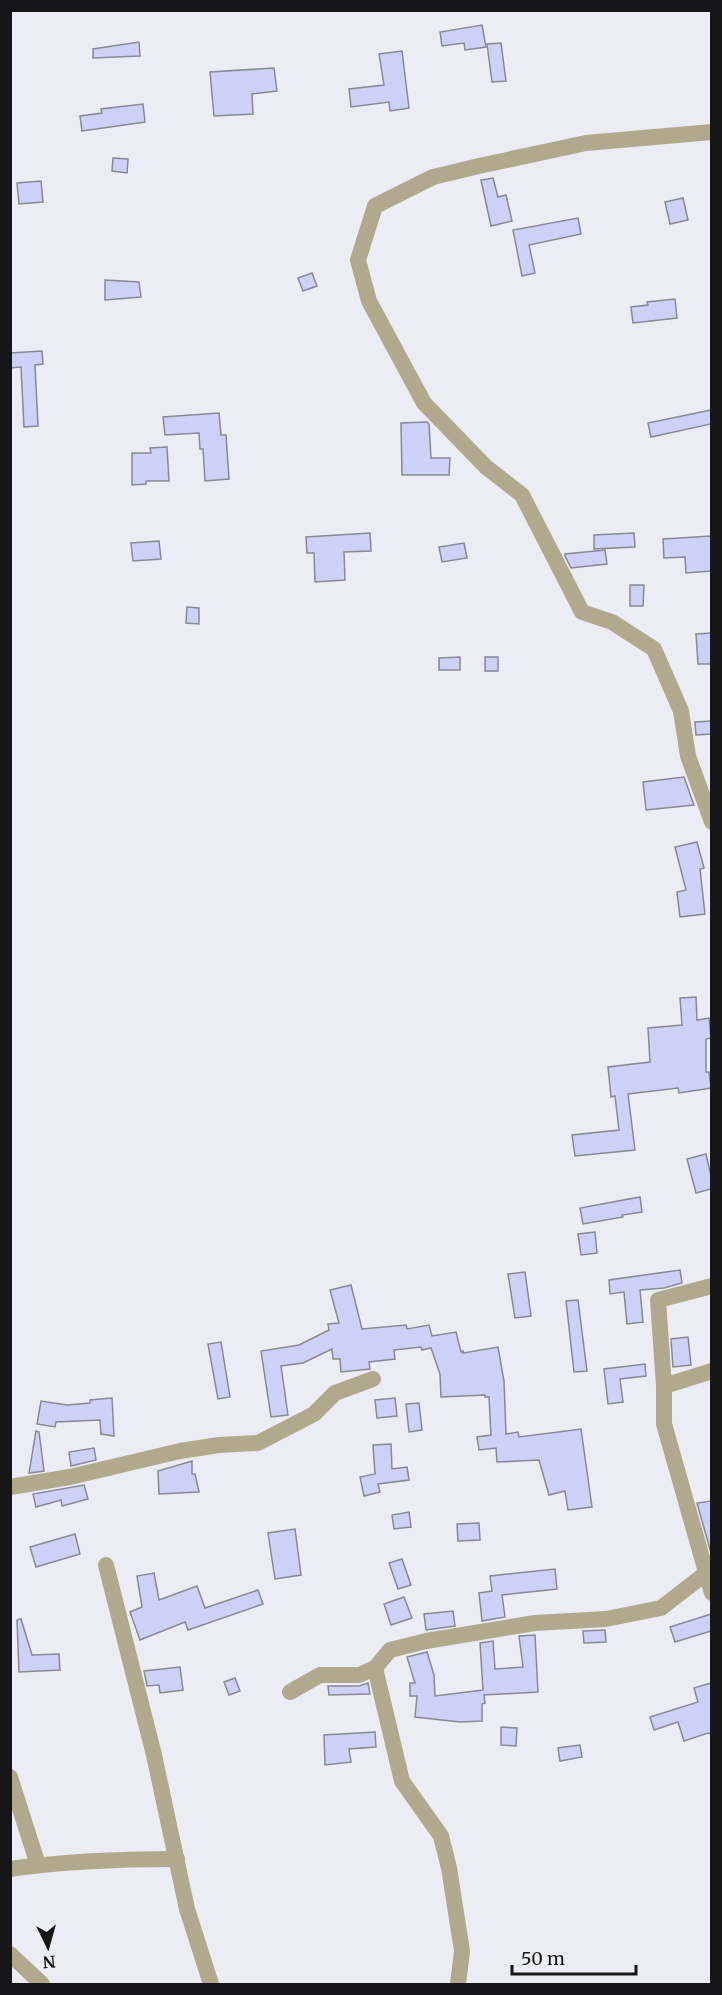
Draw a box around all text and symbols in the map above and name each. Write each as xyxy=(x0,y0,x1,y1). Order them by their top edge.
north arrow xyxy=(18,1917,78,1977)
scale bar xyxy=(512,1938,636,1976)
text: 50 m xyxy=(521,1947,565,1970)
text: N xyxy=(42,1951,56,1972)

